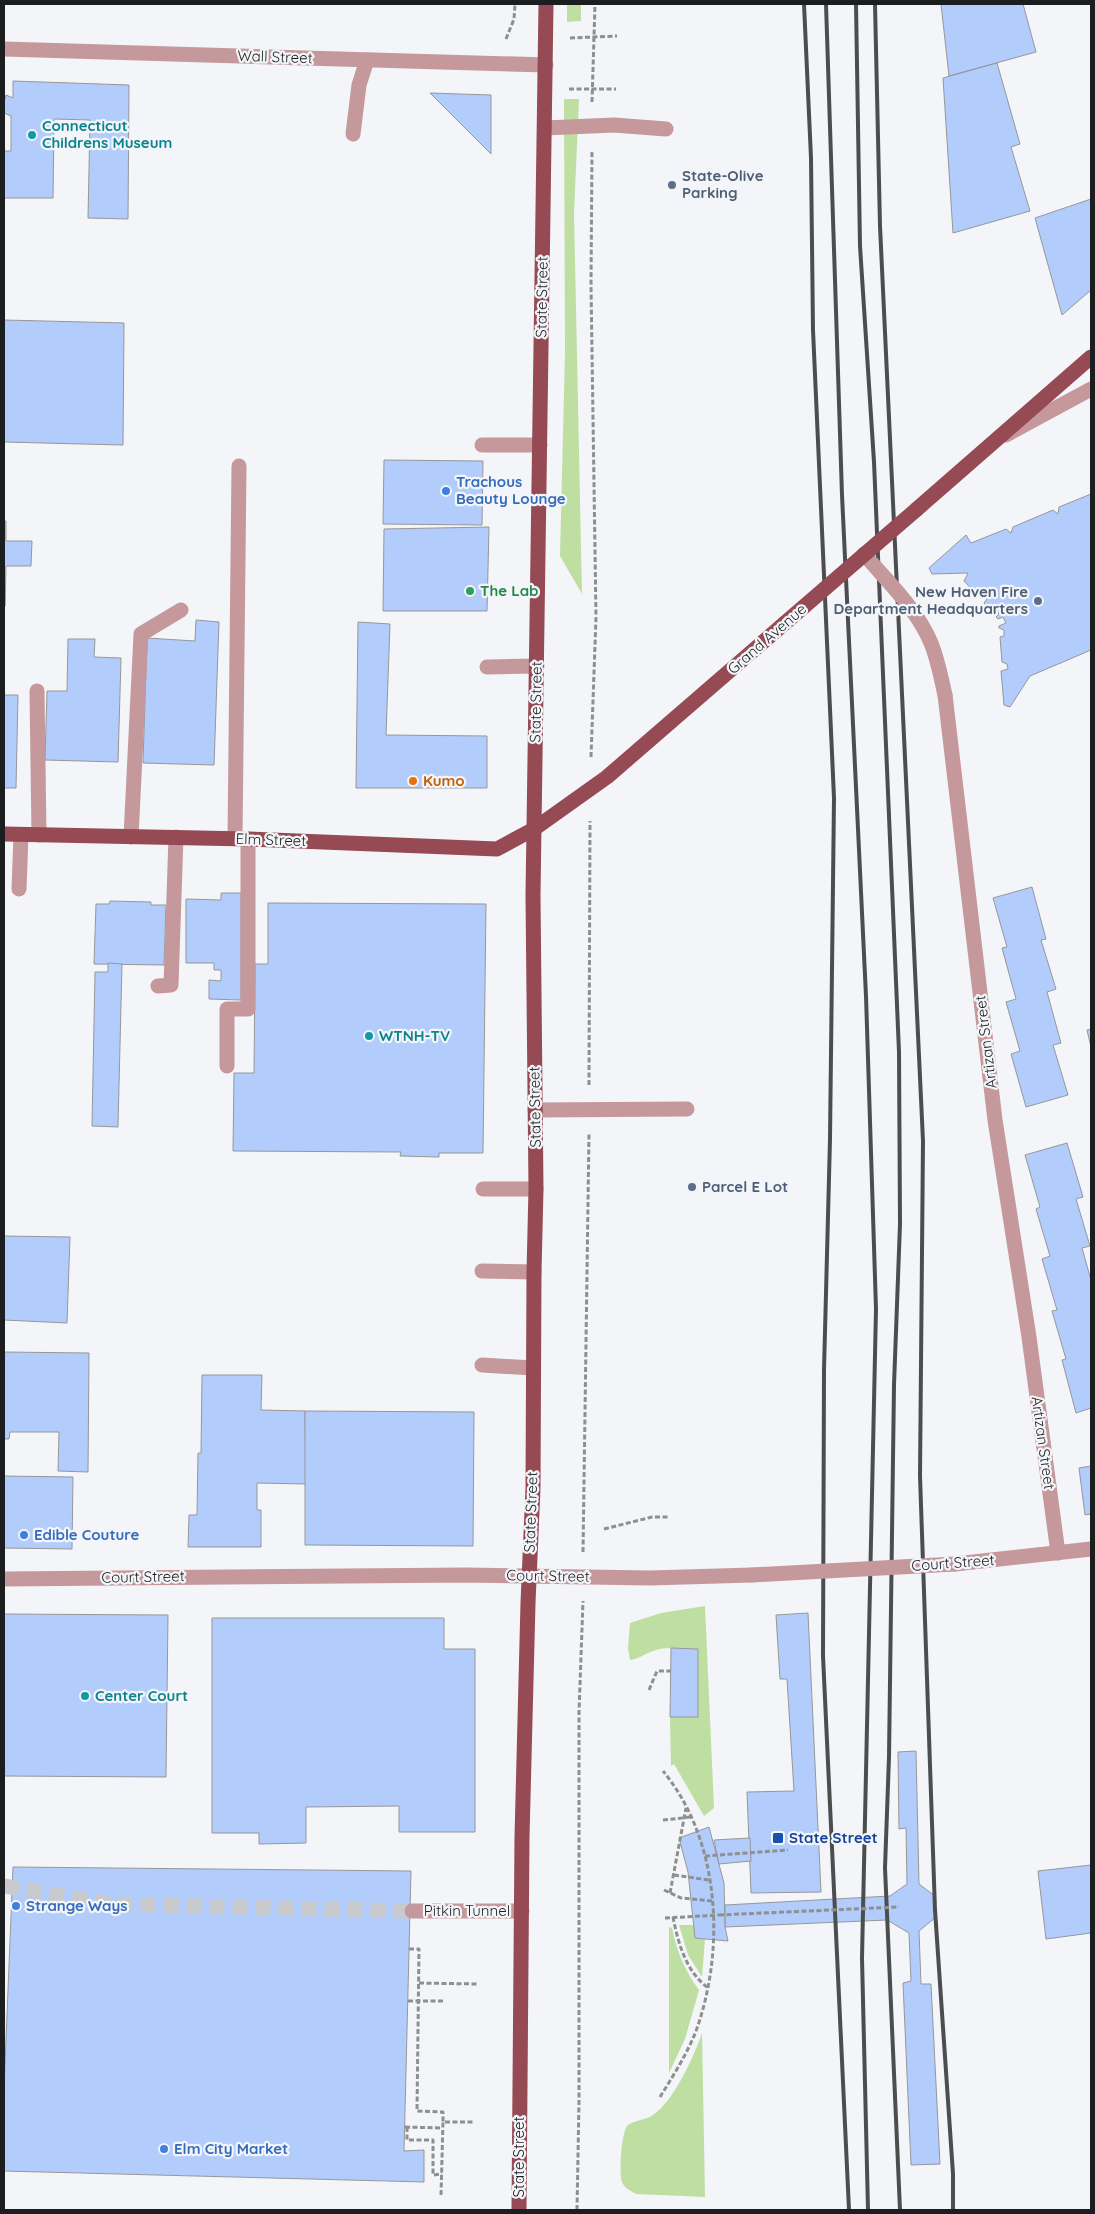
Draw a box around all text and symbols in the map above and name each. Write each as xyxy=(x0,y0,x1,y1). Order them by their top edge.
street label: Wall Street xyxy=(237,46,313,67)
place label: Connecticut Childrens Museum xyxy=(42,116,172,152)
marker: Connecticut Childrens Museum xyxy=(26,129,38,141)
place label: State-Olive Parking xyxy=(682,166,764,202)
marker: State-Olive Parking xyxy=(666,179,678,191)
street label: State Street xyxy=(531,256,552,338)
place label: Trachous Beauty Lounge xyxy=(456,472,566,508)
marker: Trachous Beauty Lounge xyxy=(440,485,452,497)
place label: The Lab xyxy=(480,581,539,600)
place label: New Haven Fire Department Headquarters xyxy=(834,582,1028,618)
marker: The Lab xyxy=(464,585,476,597)
marker: New Haven Fire Department Headquarters xyxy=(1032,595,1044,607)
street label: Grand Avenue xyxy=(723,599,810,678)
street label: State Street xyxy=(525,661,546,743)
place label: Kumo xyxy=(423,771,465,790)
marker: Kumo xyxy=(407,775,419,787)
street label: Elm Street xyxy=(235,829,307,850)
street label: Artizan Street xyxy=(970,994,1001,1090)
place label: WTNH-TV xyxy=(379,1026,450,1045)
marker: WTNH-TV xyxy=(363,1030,375,1042)
street label: State Street xyxy=(524,1066,545,1148)
place label: Parcel E Lot xyxy=(702,1177,788,1196)
marker: Parcel E Lot xyxy=(686,1181,698,1193)
street label: Artizan Street xyxy=(1028,1395,1059,1491)
street label: State Street xyxy=(520,1471,541,1553)
place label: Edible Couture xyxy=(34,1525,140,1544)
marker: Edible Couture xyxy=(18,1529,30,1541)
street label: Court Street xyxy=(911,1550,995,1575)
street label: Court Street xyxy=(506,1565,590,1586)
street label: Court Street xyxy=(101,1566,185,1587)
place label: Center Court xyxy=(95,1686,188,1705)
marker: Center Court xyxy=(79,1690,91,1702)
place label: State Street xyxy=(789,1828,878,1847)
marker: State Street xyxy=(771,1831,785,1845)
place label: Strange Ways xyxy=(26,1896,127,1915)
marker: Strange Ways xyxy=(10,1900,22,1912)
street label: Pitkin Tunnel xyxy=(424,1901,510,1920)
street label: State Street xyxy=(509,2116,528,2198)
place label: Elm City Market xyxy=(174,2139,288,2158)
marker: Elm City Market xyxy=(158,2143,170,2155)

